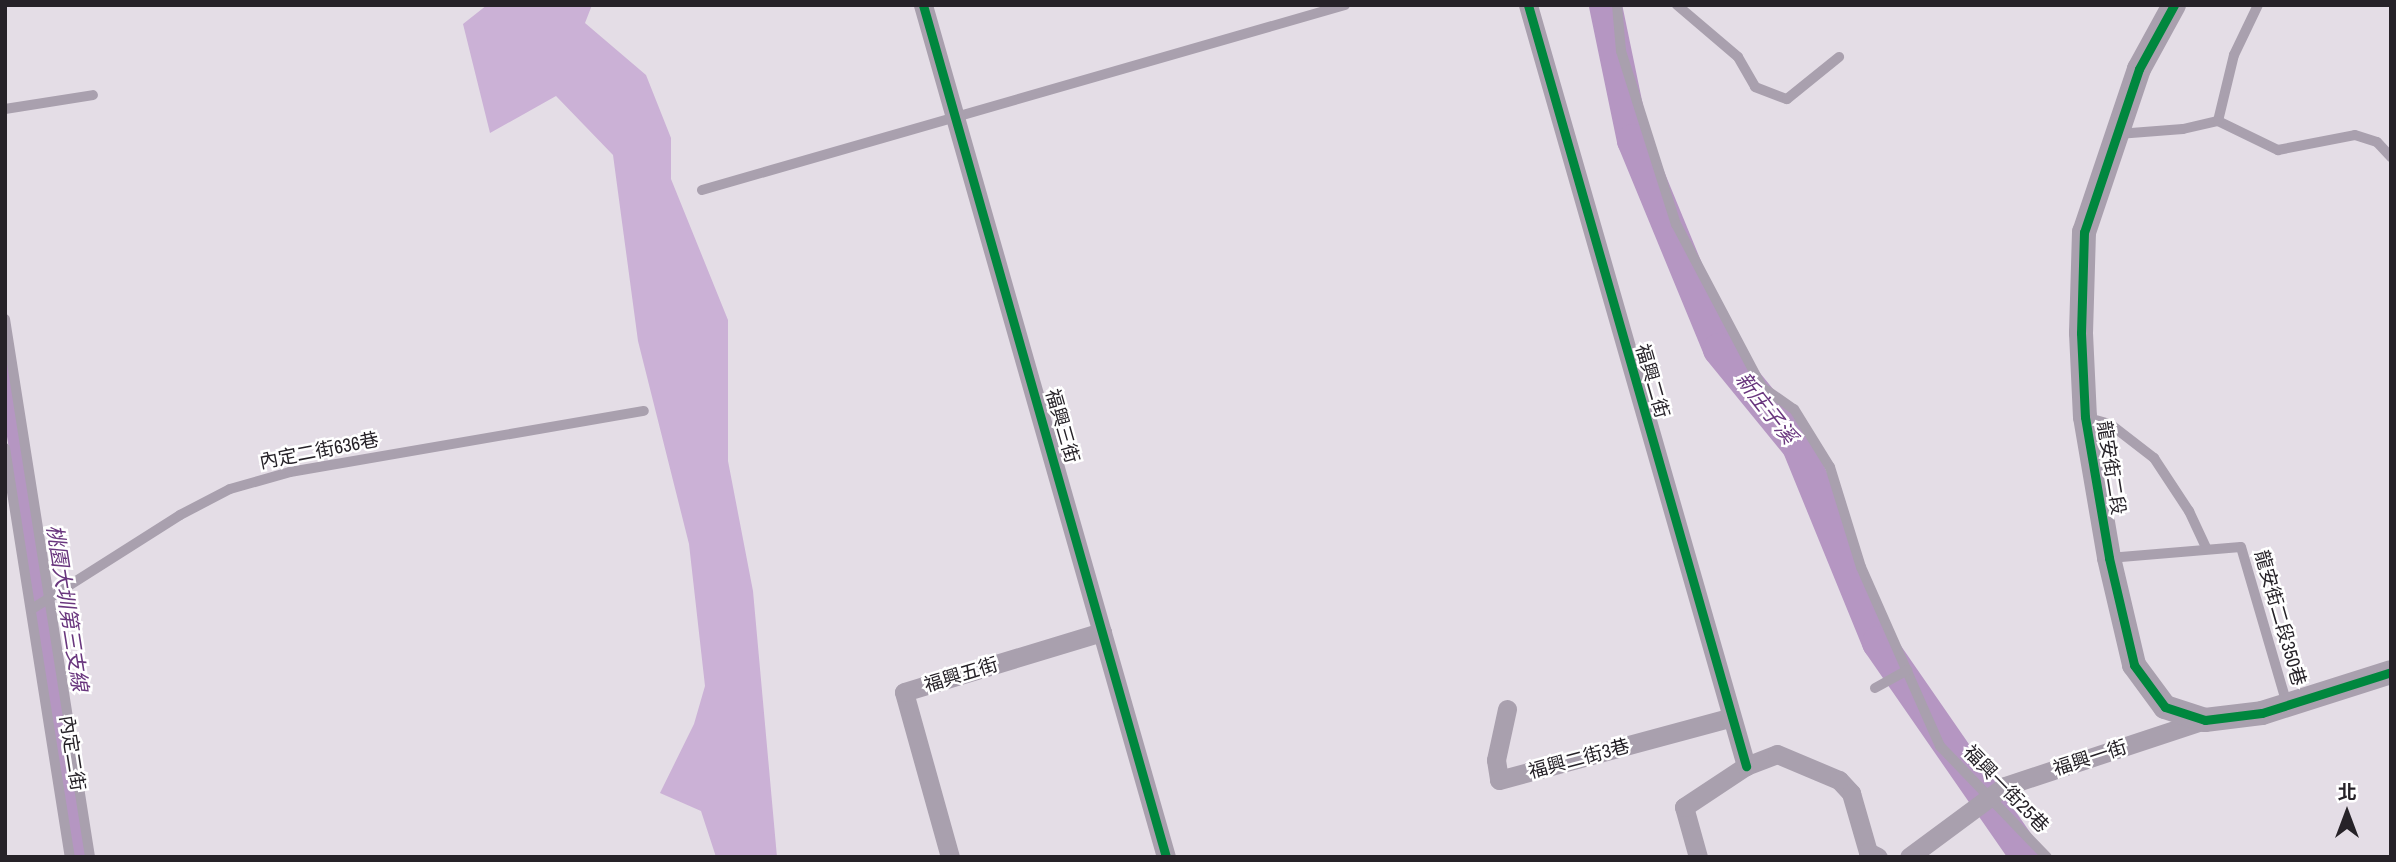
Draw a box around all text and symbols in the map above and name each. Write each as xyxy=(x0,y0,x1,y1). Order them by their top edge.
street label: 福興二街 xyxy=(1631,341,1673,421)
water label: 新庄子溪 xyxy=(1730,367,1802,449)
street label: 福興三街 xyxy=(1041,386,1083,466)
street label: 龍安街二段 xyxy=(2092,419,2130,517)
street label: 內定二街636巷 xyxy=(257,428,381,474)
water label: 桃園大圳第三支線 xyxy=(41,523,93,693)
street label: 龍安街二段350巷 xyxy=(2250,548,2310,688)
street label: 福興五街 xyxy=(921,653,1001,697)
street label: 內定二街 xyxy=(55,714,89,792)
street label: 福興二街3巷 xyxy=(1526,735,1632,783)
street label: 福興一街 xyxy=(2050,735,2130,781)
street label: 福興一街25巷 xyxy=(1959,741,2053,837)
north arrow xyxy=(2312,778,2382,848)
text: 北 xyxy=(2337,779,2357,805)

